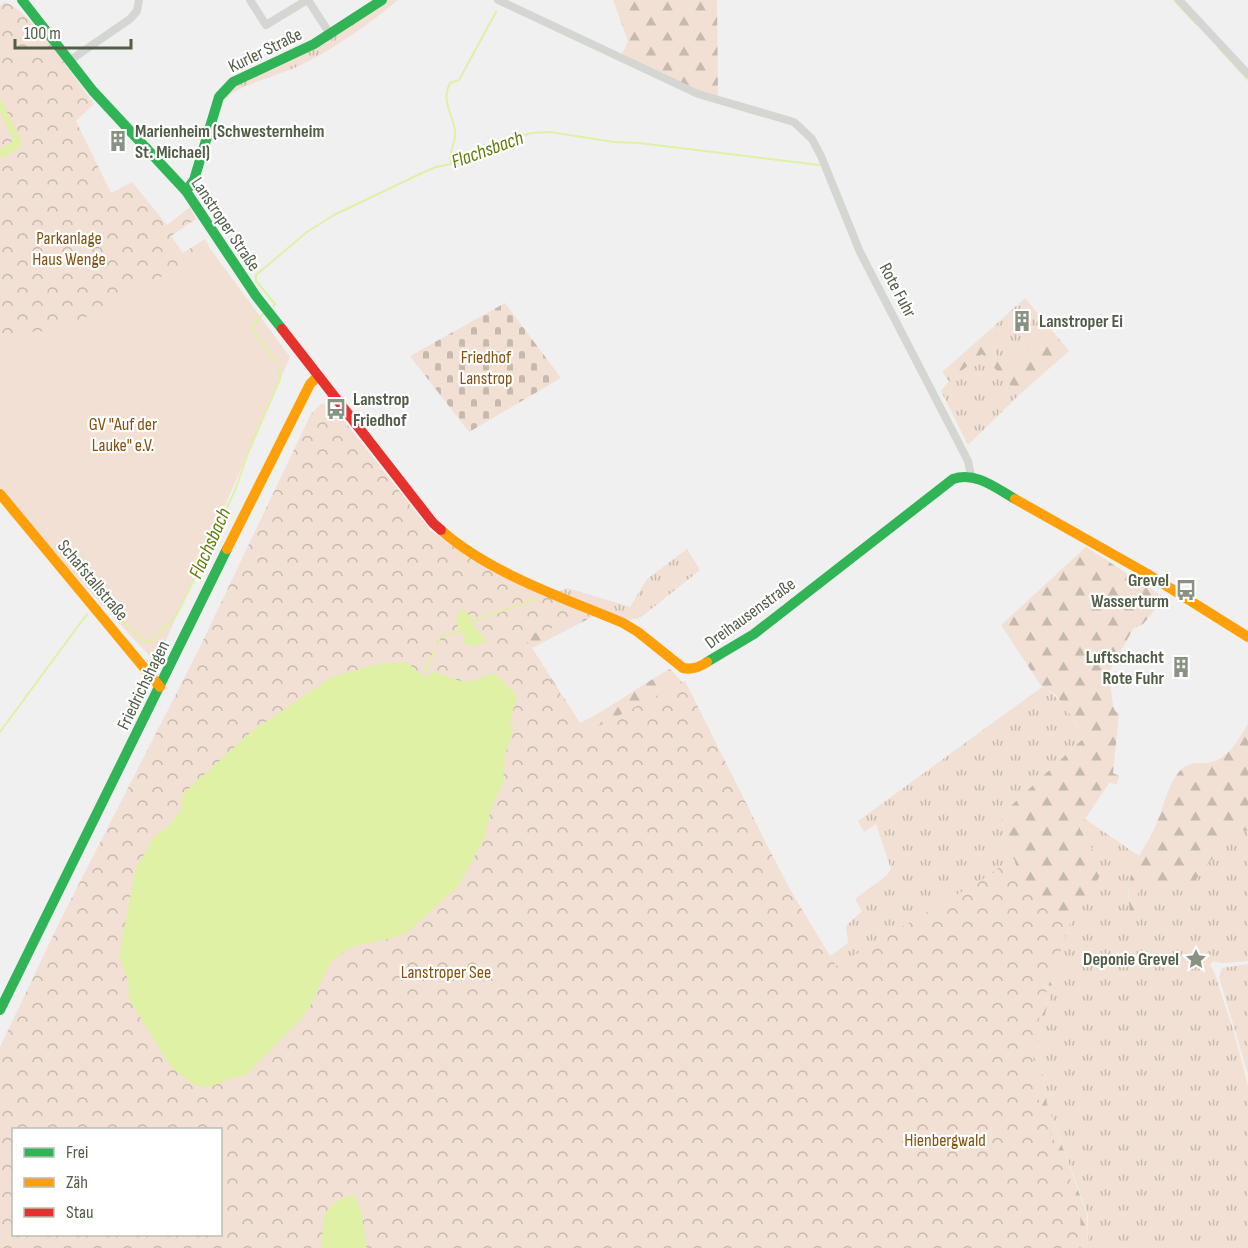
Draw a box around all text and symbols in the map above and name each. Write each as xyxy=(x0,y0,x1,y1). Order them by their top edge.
scale bar xyxy=(15,12,130,50)
text: 100 m xyxy=(24,23,61,44)
street label: Kurler Straße xyxy=(225,24,305,77)
place label: Marienheim (Schwesternheim St. Michael) xyxy=(135,121,324,163)
water label: Flachsbach xyxy=(448,126,527,174)
building icon: Marienheim (Schwesternheim St. Michael) xyxy=(106,129,130,153)
street label: Lanstroper Straße xyxy=(187,174,265,275)
park label: Parkanlage Haus Wenge xyxy=(32,228,106,270)
street label: Rote Fuhr xyxy=(875,260,920,321)
building icon: Lanstroper Ei xyxy=(1010,309,1034,333)
place label: Lanstroper Ei xyxy=(1039,311,1123,332)
park label: Friedhof Lanstrop xyxy=(459,347,513,389)
place label: Lanstrop Friedhof xyxy=(353,389,410,431)
bus stop icon: Lanstrop Friedhof xyxy=(324,397,348,421)
park label: GV "Auf der Lauke" e.V. xyxy=(89,414,157,456)
water label: Flachsbach xyxy=(184,504,236,582)
street label: Schafstallstraße xyxy=(53,536,132,625)
place label: Grevel Wasserturm xyxy=(1091,570,1169,612)
street label: Dreihausenstraße xyxy=(701,574,800,653)
bus stop icon: Grevel Wasserturm xyxy=(1174,578,1198,602)
street label: Friedrichshagen xyxy=(113,637,174,733)
place label: Luftschacht Rote Fuhr xyxy=(1086,647,1164,689)
building icon: Luftschacht Rote Fuhr xyxy=(1169,655,1193,679)
place icon: Deponie Grevel xyxy=(1184,947,1208,971)
place label: Deponie Grevel xyxy=(1083,949,1179,970)
park label: Lanstroper See xyxy=(401,962,491,983)
legend xyxy=(12,1128,222,1236)
park label: Hienbergwald xyxy=(904,1130,986,1151)
text: Frei xyxy=(66,1142,88,1163)
text: Zäh xyxy=(66,1172,88,1193)
text: Stau xyxy=(66,1202,94,1223)

